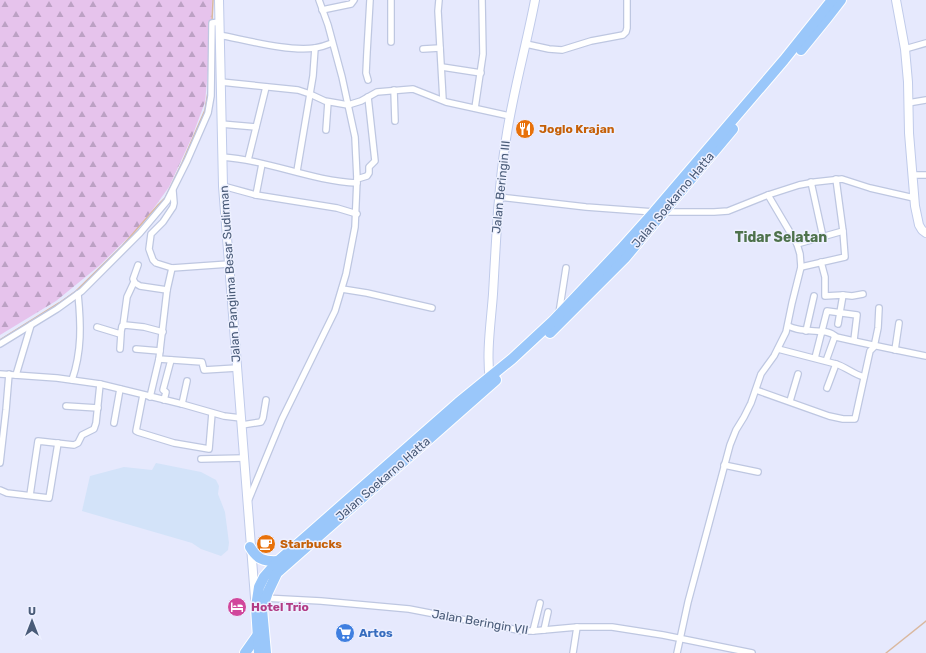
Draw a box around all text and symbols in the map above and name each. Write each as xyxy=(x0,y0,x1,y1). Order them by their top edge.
restaurant icon: Joglo Krajan xyxy=(514,118,536,140)
place label: Joglo Krajan xyxy=(539,122,615,136)
street label: Jalan Beringin III xyxy=(489,140,513,234)
street label: Jalan Soekarno Hatta xyxy=(629,149,717,251)
street label: Jalan Panglima Besar Sudirman xyxy=(217,185,243,363)
district label: Tidar Selatan xyxy=(735,229,827,246)
street label: Jalan Soekarno Hatta xyxy=(333,434,433,524)
cafe icon: Starbucks xyxy=(255,533,277,555)
place label: Starbucks xyxy=(280,537,342,551)
hotel icon: Hotel Trio xyxy=(226,596,248,618)
place label: Hotel Trio xyxy=(251,600,309,614)
north arrow xyxy=(12,601,52,641)
text: U xyxy=(28,605,36,618)
street label: Jalan Beringin VII xyxy=(431,607,529,637)
supermarket icon: Artos xyxy=(334,622,356,644)
place label: Artos xyxy=(359,626,393,640)

